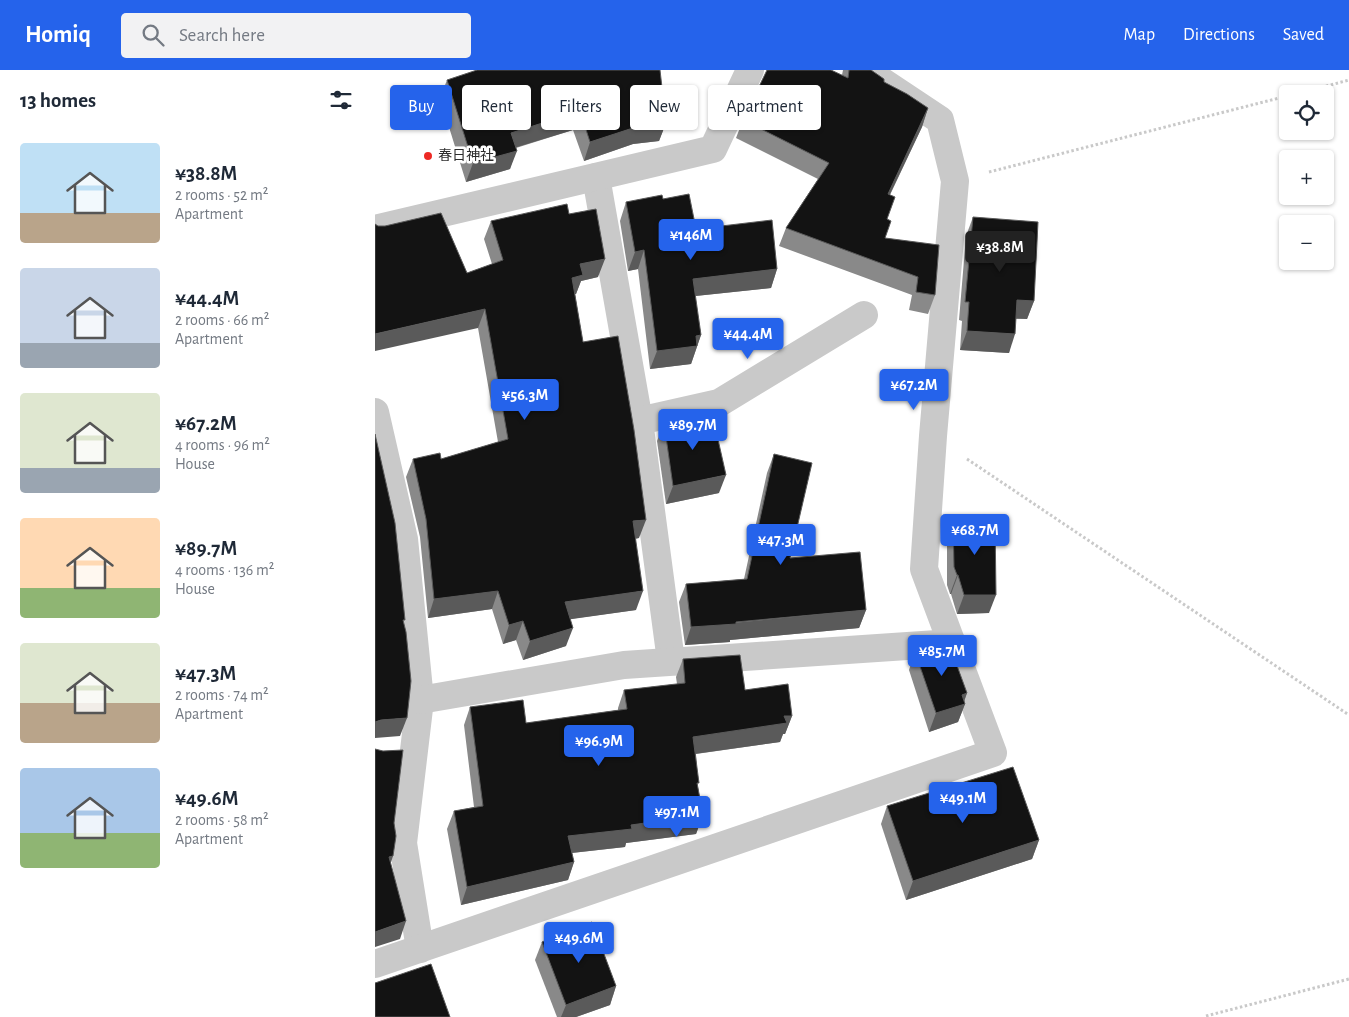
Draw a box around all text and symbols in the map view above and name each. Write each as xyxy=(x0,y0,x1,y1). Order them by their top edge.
search box xyxy=(121,13,471,58)
icon: search xyxy=(139,21,167,49)
text: Homiq xyxy=(25,23,91,47)
text: Search here xyxy=(179,26,265,45)
text: Map xyxy=(1124,26,1155,44)
text: Directions xyxy=(1183,26,1255,44)
text: Saved xyxy=(1283,26,1324,44)
chip: Buy xyxy=(390,85,452,130)
chip: Rent xyxy=(462,85,531,130)
chip: Filters xyxy=(541,85,620,130)
chip: New xyxy=(630,85,698,130)
chip: Apartment xyxy=(708,85,821,130)
map controls xyxy=(1279,85,1334,270)
button: locate xyxy=(1279,85,1334,140)
icon: filters xyxy=(327,86,355,114)
text: 13 homes xyxy=(20,90,96,111)
place label: 春日神社 xyxy=(438,148,494,163)
marker: 春日神社 xyxy=(422,150,434,162)
button: + xyxy=(1279,150,1334,205)
icon: home xyxy=(60,163,120,223)
text: ¥38.8M xyxy=(175,163,237,184)
text: 2 rooms · 52 m² xyxy=(175,187,268,203)
text: Apartment xyxy=(175,206,243,222)
button: − xyxy=(1279,215,1334,270)
pin: ¥146M xyxy=(656,218,726,261)
text: ¥146M xyxy=(670,227,712,243)
pin: ¥38.8M xyxy=(959,230,1041,273)
text: ¥38.8M xyxy=(976,239,1024,255)
icon: home xyxy=(60,288,120,348)
text: ¥44.4M xyxy=(175,288,239,309)
text: 2 rooms · 66 m² xyxy=(175,312,269,328)
pin: ¥44.4M xyxy=(707,318,789,360)
text: ¥44.4M xyxy=(724,326,772,342)
text: Apartment xyxy=(175,331,243,347)
pin: ¥67.2M xyxy=(873,368,955,411)
text: ¥67.2M xyxy=(890,377,938,393)
pin: ¥56.3M xyxy=(484,378,566,421)
text: ¥56.3M xyxy=(502,387,548,403)
pin: ¥89.7M xyxy=(652,408,734,451)
icon: home xyxy=(60,413,120,473)
text: ¥67.2M xyxy=(175,413,237,434)
text: ¥89.7M xyxy=(669,417,717,433)
text: 4 rooms · 96 m² xyxy=(175,437,270,453)
text: House xyxy=(175,456,215,472)
pin: ¥68.7M xyxy=(934,514,1016,556)
text: ¥68.7M xyxy=(951,522,999,538)
pin: ¥47.3M xyxy=(740,524,822,566)
text: ¥47.3M xyxy=(758,532,804,548)
icon: home xyxy=(60,538,120,598)
text: ¥89.7M xyxy=(175,538,237,559)
text: 4 rooms · 136 m² xyxy=(175,562,274,578)
text: House xyxy=(175,581,215,597)
pin: ¥85.7M xyxy=(901,634,983,677)
text: ¥85.7M xyxy=(919,643,965,659)
icon: home xyxy=(60,663,120,723)
text: ¥47.3M xyxy=(175,663,236,684)
text: 2 rooms · 74 m² xyxy=(175,687,269,703)
text: Apartment xyxy=(175,706,243,722)
pin: ¥96.9M xyxy=(558,724,640,767)
text: ¥96.9M xyxy=(575,733,623,749)
pin: ¥49.1M xyxy=(922,782,1004,824)
icon: home xyxy=(60,788,120,848)
text: ¥49.6M xyxy=(175,788,238,809)
text: ¥49.1M xyxy=(940,790,986,806)
pin: ¥97.1M xyxy=(636,796,718,838)
text: ¥97.1M xyxy=(654,804,700,820)
text: 2 rooms · 58 m² xyxy=(175,812,269,828)
text: Apartment xyxy=(175,831,243,847)
pin: ¥49.6M xyxy=(538,922,620,964)
text: ¥49.6M xyxy=(555,930,603,946)

